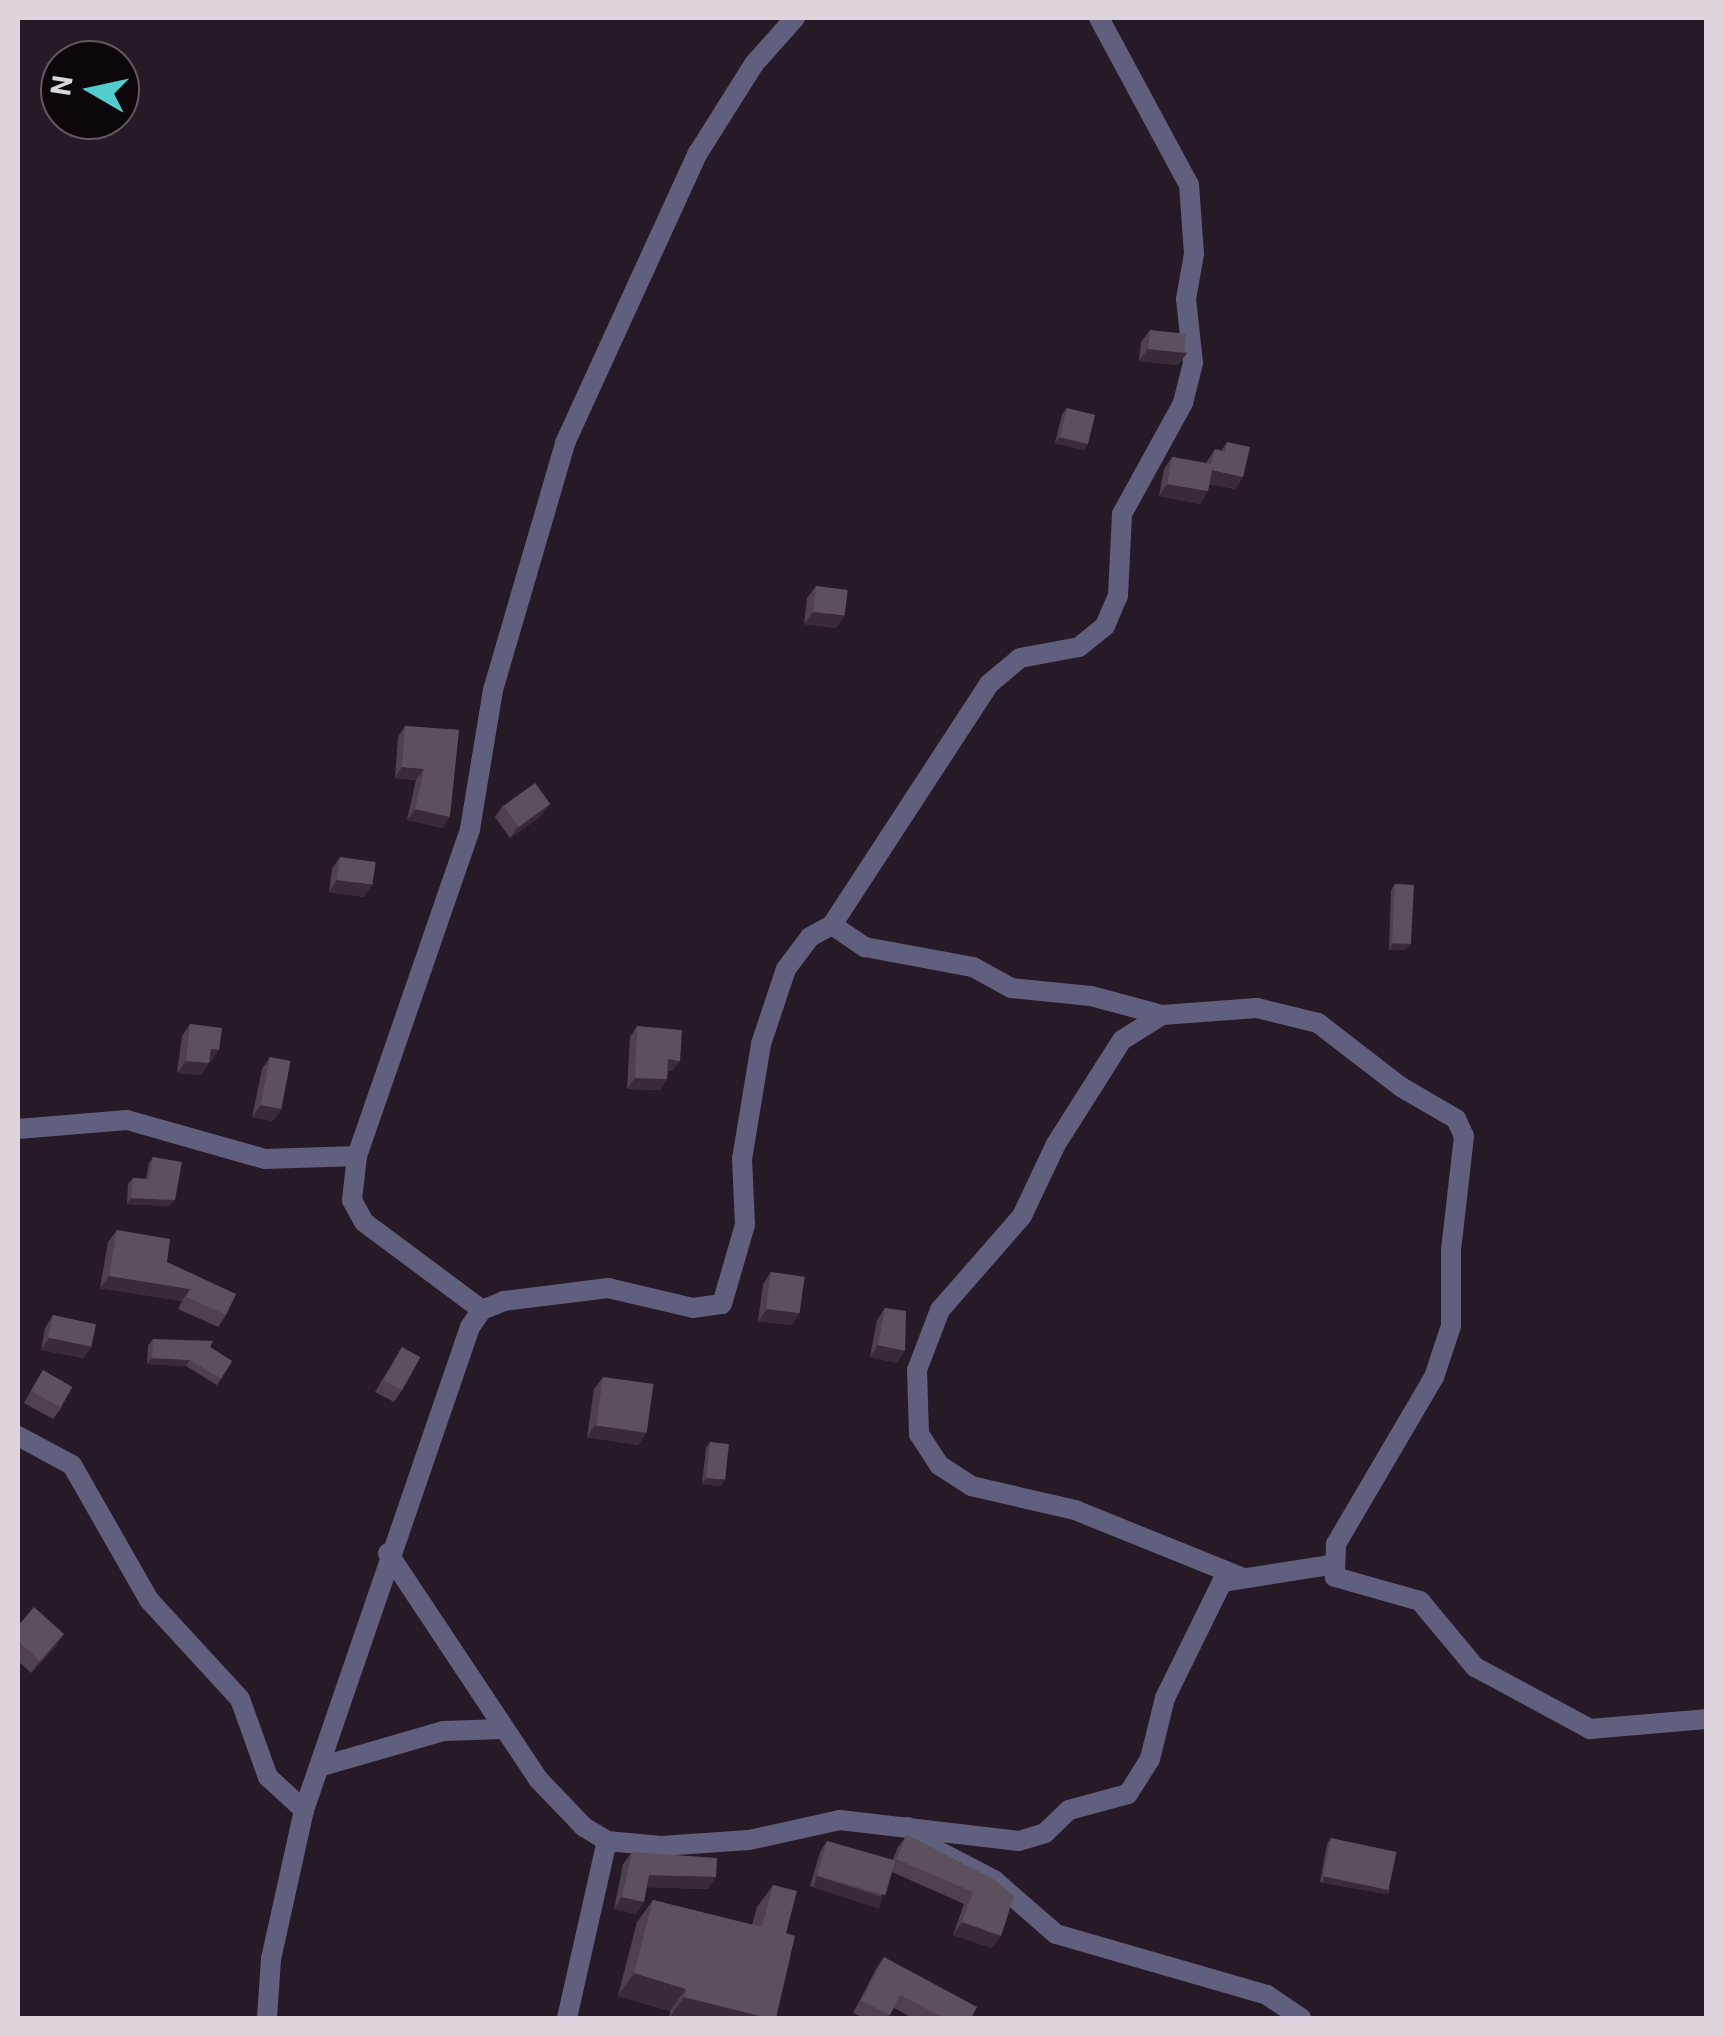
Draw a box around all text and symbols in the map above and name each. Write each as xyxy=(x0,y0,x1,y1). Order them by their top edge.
north arrow xyxy=(40,40,140,140)
text: N xyxy=(44,73,80,98)

